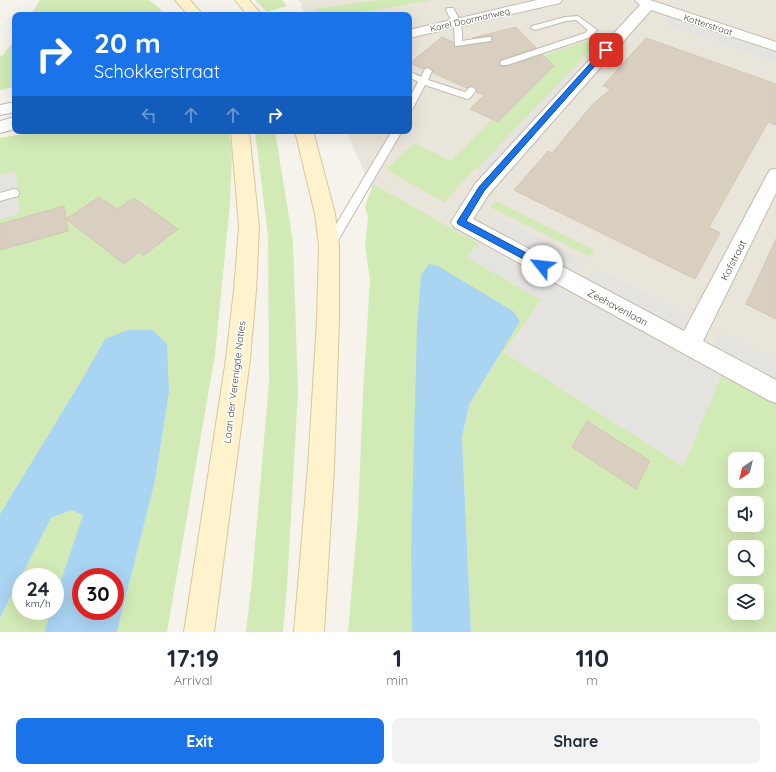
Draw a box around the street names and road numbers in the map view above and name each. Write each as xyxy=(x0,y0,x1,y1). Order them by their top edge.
street label: Karel Doormanweg xyxy=(429,5,511,34)
street label: Kotterstraat xyxy=(682,11,734,38)
street label: Kofstraat xyxy=(718,237,749,283)
street label: Zeehavenlaan xyxy=(585,286,650,329)
street label: Laan der Verenigde Naties xyxy=(221,320,248,444)

